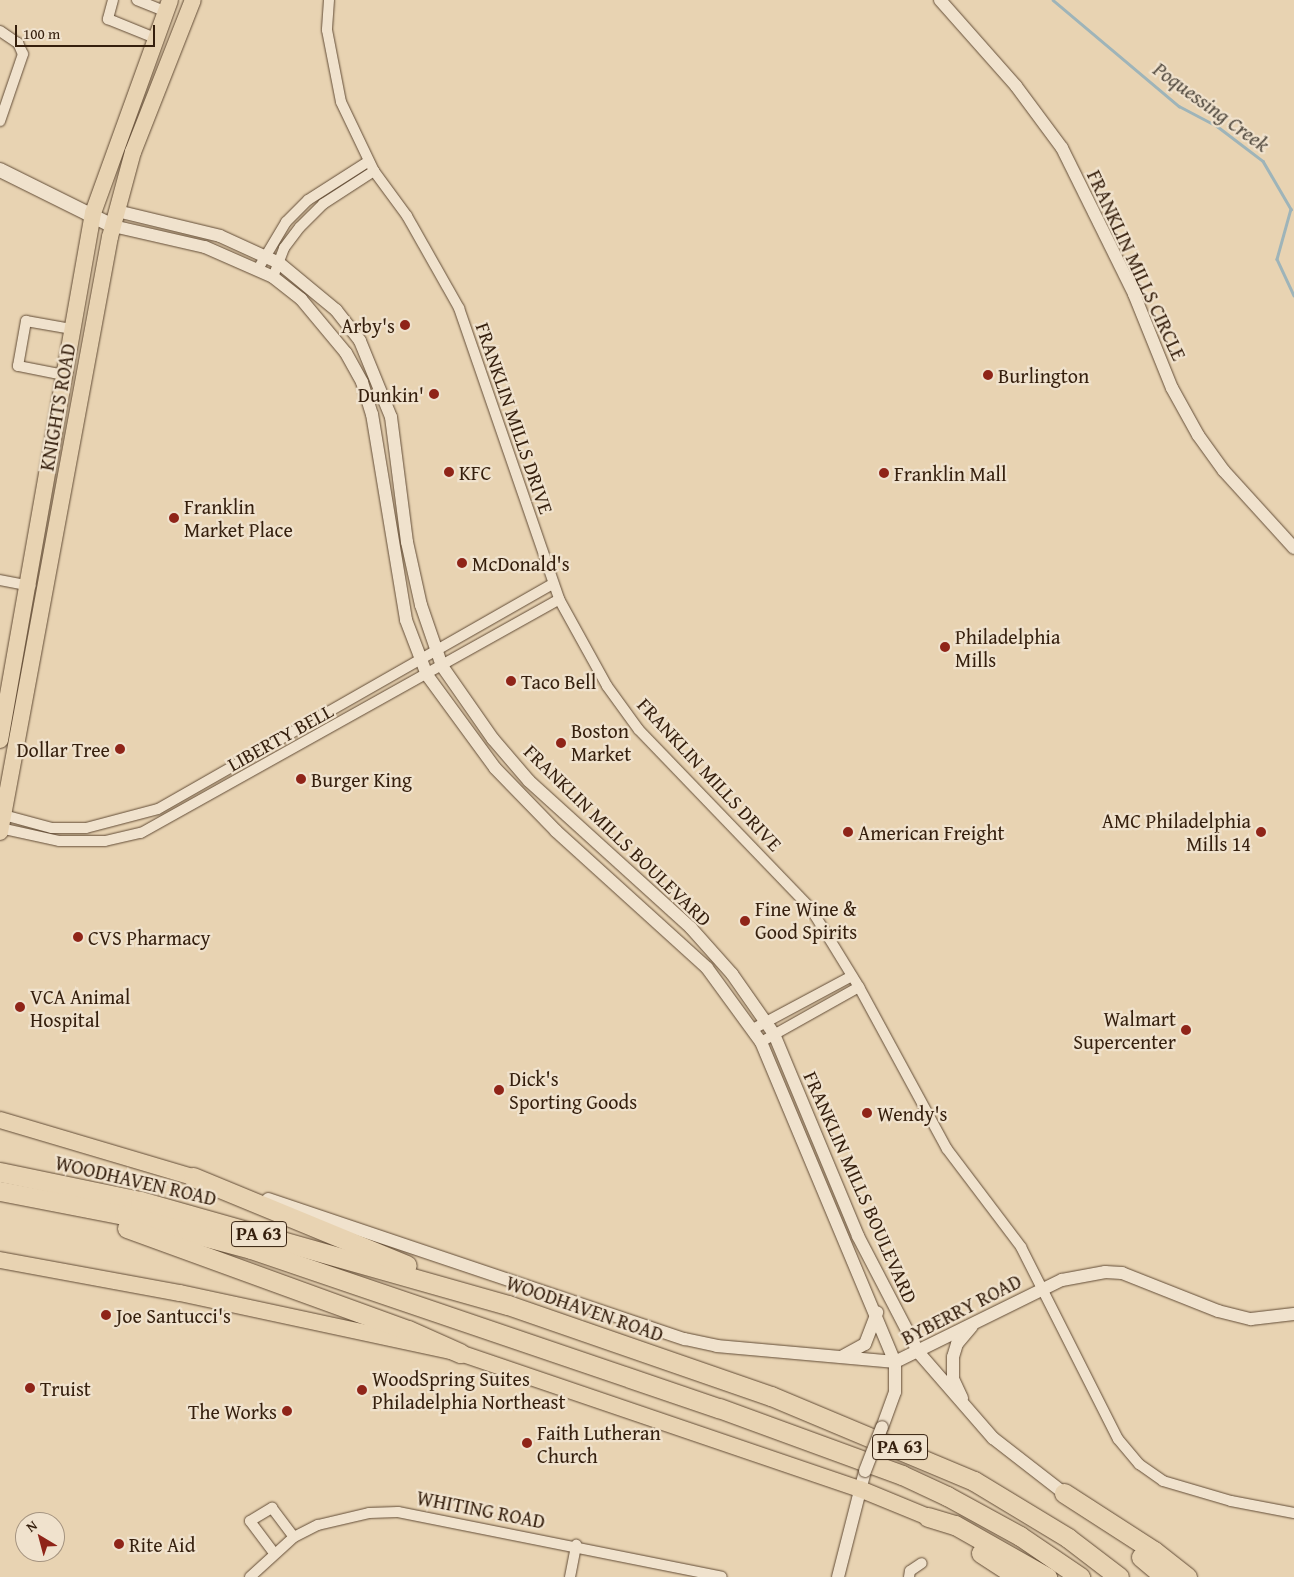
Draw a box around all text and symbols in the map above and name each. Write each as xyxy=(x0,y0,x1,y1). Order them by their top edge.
scale bar xyxy=(18,15,158,47)
text: 100 m xyxy=(23,23,60,44)
water label: Poquessing Creek xyxy=(1148,57,1274,157)
street label: FRANKLIN MILLS CIRCLE xyxy=(1082,166,1192,364)
place label: Arby's xyxy=(341,313,395,337)
marker: Arby's xyxy=(399,319,411,331)
street label: FRANKLIN MILLS DRIVE xyxy=(471,319,559,517)
street label: KNIGHTS ROAD xyxy=(34,341,80,473)
place label: Burlington xyxy=(998,363,1089,387)
marker: Burlington xyxy=(982,369,994,381)
place label: Dunkin' xyxy=(358,382,424,406)
marker: Dunkin' xyxy=(428,388,440,400)
place label: KFC xyxy=(459,460,491,484)
place label: Franklin Mall xyxy=(894,461,1007,485)
marker: KFC xyxy=(443,466,455,478)
marker: Franklin Mall xyxy=(878,467,890,479)
place label: Franklin Market Place xyxy=(184,494,293,541)
marker: Franklin Market Place xyxy=(168,512,180,524)
place label: McDonald's xyxy=(472,551,570,575)
marker: McDonald's xyxy=(456,557,468,569)
place label: Philadelphia Mills xyxy=(955,624,1060,671)
marker: Philadelphia Mills xyxy=(939,641,951,653)
place label: Taco Bell xyxy=(521,669,596,693)
marker: Taco Bell xyxy=(505,675,517,687)
street label: FRANKLIN MILLS DRIVE xyxy=(633,692,787,856)
street label: LIBERTY BELL xyxy=(223,698,337,776)
place label: Boston Market xyxy=(571,719,631,766)
place label: Dollar Tree xyxy=(16,737,110,761)
marker: Boston Market xyxy=(555,737,567,749)
street label: FRANKLIN MILLS BOULEVARD xyxy=(519,739,717,931)
marker: Dollar Tree xyxy=(114,743,126,755)
place label: Burger King xyxy=(311,767,412,791)
marker: Burger King xyxy=(295,773,307,785)
place label: AMC Philadelphia Mills 14 xyxy=(1102,808,1251,855)
place label: American Freight xyxy=(858,820,1005,844)
marker: American Freight xyxy=(842,826,854,838)
marker: AMC Philadelphia Mills 14 xyxy=(1255,826,1267,838)
place label: Fine Wine & Good Spirits xyxy=(755,897,857,944)
marker: Fine Wine & Good Spirits xyxy=(739,915,751,927)
place label: CVS Pharmacy xyxy=(88,925,210,949)
marker: CVS Pharmacy xyxy=(72,931,84,943)
place label: VCA Animal Hospital xyxy=(30,984,130,1031)
marker: VCA Animal Hospital xyxy=(14,1001,26,1013)
place label: Walmart Supercenter xyxy=(1073,1006,1176,1053)
marker: Walmart Supercenter xyxy=(1180,1024,1192,1036)
place label: Dick's Sporting Goods xyxy=(509,1066,637,1113)
street label: FRANKLIN MILLS BOULEVARD xyxy=(799,1067,923,1307)
marker: Dick's Sporting Goods xyxy=(493,1084,505,1096)
place label: Wendy's xyxy=(877,1101,948,1125)
marker: Wendy's xyxy=(861,1107,873,1119)
street label: WOODHAVEN ROAD xyxy=(53,1150,219,1210)
road number: PA 63 xyxy=(230,1218,288,1250)
street label: BYBERRY ROAD xyxy=(897,1268,1025,1350)
street label: WOODHAVEN ROAD xyxy=(503,1270,667,1346)
place label: Joe Santucci's xyxy=(116,1303,231,1327)
marker: Joe Santucci's xyxy=(100,1309,112,1321)
place label: WoodSpring Suites Philadelphia Northeast xyxy=(372,1366,565,1413)
place label: Truist xyxy=(40,1376,91,1400)
marker: Truist xyxy=(24,1382,36,1394)
marker: WoodSpring Suites Philadelphia Northeast xyxy=(356,1384,368,1396)
place label: The Works xyxy=(188,1399,277,1423)
marker: The Works xyxy=(281,1405,293,1417)
place label: Faith Lutheran Church xyxy=(537,1420,661,1467)
road number: PA 63 xyxy=(871,1430,929,1464)
marker: Faith Lutheran Church xyxy=(521,1437,533,1449)
street label: WHITING ROAD xyxy=(415,1485,547,1533)
north arrow xyxy=(15,1512,65,1562)
text: N xyxy=(22,1515,41,1537)
place label: Rite Aid xyxy=(129,1532,195,1556)
marker: Rite Aid xyxy=(113,1538,125,1550)

